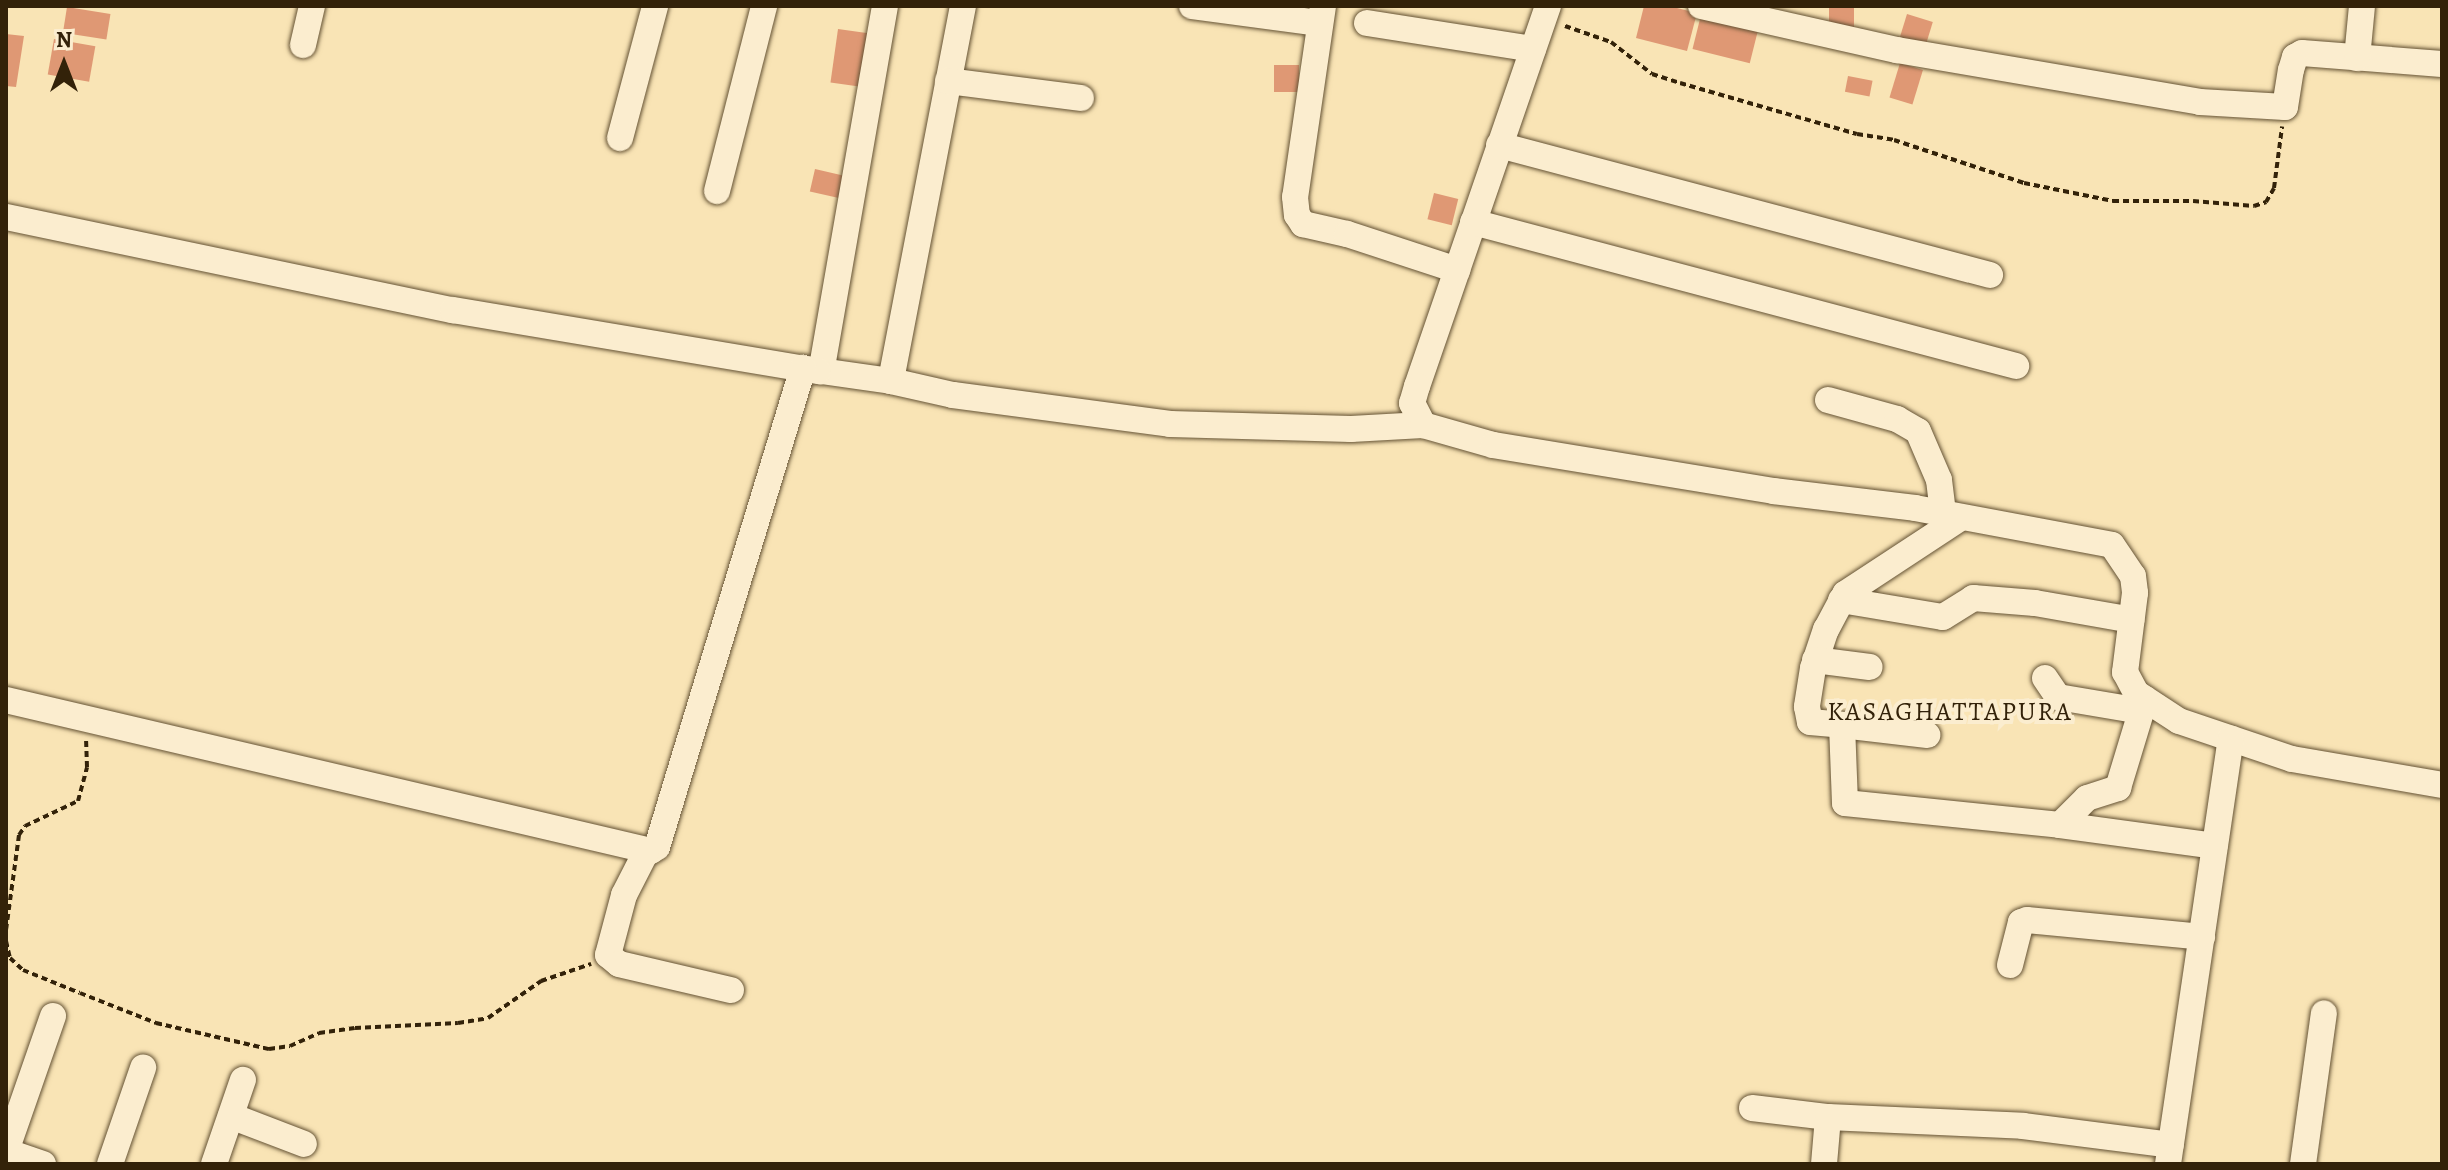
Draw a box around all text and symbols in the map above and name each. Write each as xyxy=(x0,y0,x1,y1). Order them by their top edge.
north arrow xyxy=(24,24,104,104)
text: N xyxy=(56,25,72,55)
district label: KASAGHATTAPURA xyxy=(1827,696,2073,728)

